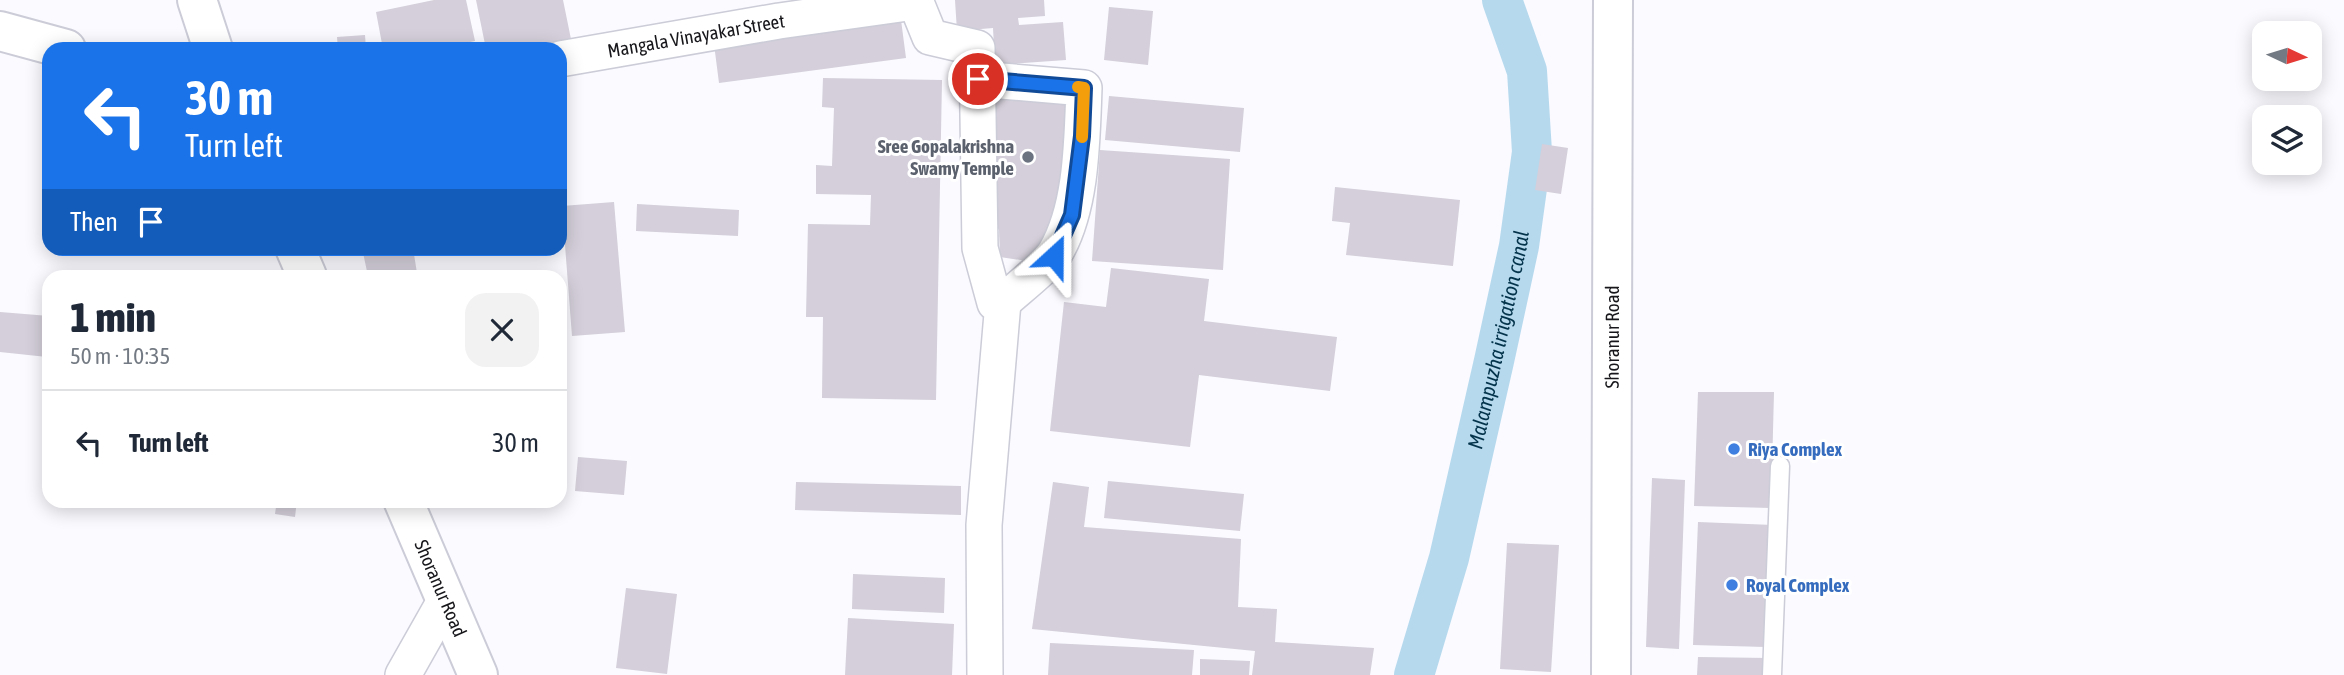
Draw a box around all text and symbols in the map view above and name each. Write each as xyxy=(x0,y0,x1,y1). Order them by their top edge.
street label: Mangala Vinayakar Street xyxy=(606,9,786,62)
north arrow xyxy=(2252,21,2322,91)
map controls xyxy=(2252,21,2322,175)
pin xyxy=(948,49,1008,109)
icon: arrive xyxy=(959,60,997,98)
text: 30 m xyxy=(185,69,273,125)
icon: left xyxy=(70,70,161,161)
button: layers xyxy=(2252,105,2322,175)
text: Turn left xyxy=(185,127,283,164)
place label: Sree Gopalakrishna Swamy Temple xyxy=(878,135,1014,179)
marker: Sree Gopalakrishna Swamy Temple xyxy=(1020,149,1036,165)
icon: arrive xyxy=(132,203,170,241)
text: Then xyxy=(70,207,118,237)
position arrow xyxy=(1017,219,1091,293)
water label: Malampuzha irrigation canal xyxy=(1462,229,1533,451)
street label: Shoranur Road xyxy=(1601,285,1623,389)
text: 1 min xyxy=(70,293,156,341)
button: close xyxy=(465,293,539,367)
text: 50 m · 10:35 xyxy=(70,343,170,369)
icon: left xyxy=(70,424,108,462)
text: Turn left xyxy=(129,428,209,458)
text: 30 m xyxy=(492,428,539,458)
place label: Riya Complex xyxy=(1748,438,1842,460)
marker: Riya Complex xyxy=(1726,441,1742,457)
street label: Shoranur Road xyxy=(410,536,471,640)
place label: Royal Complex xyxy=(1746,574,1850,596)
marker: Royal Complex xyxy=(1724,577,1740,593)

